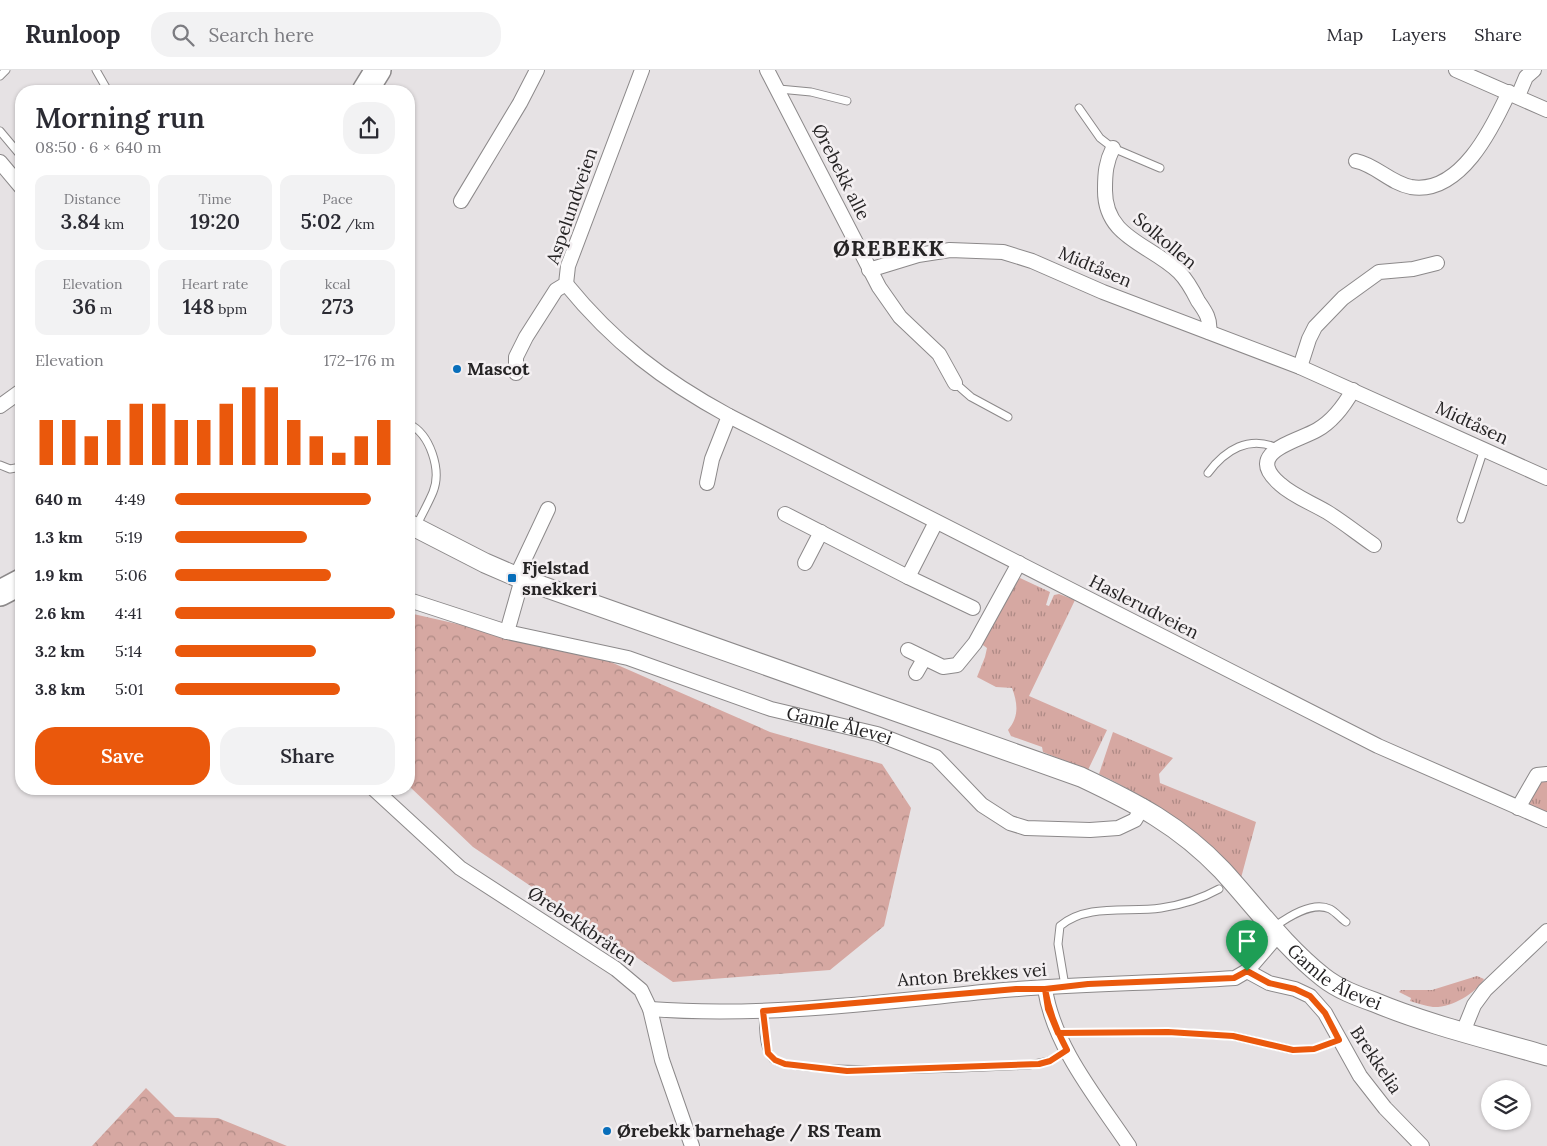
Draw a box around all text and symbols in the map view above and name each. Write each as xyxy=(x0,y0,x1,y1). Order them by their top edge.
search box xyxy=(151,12,501,57)
text: Runloop xyxy=(25,19,121,50)
icon: search xyxy=(169,21,197,49)
text: Search here xyxy=(209,23,314,47)
text: Map xyxy=(1327,23,1363,46)
text: Layers xyxy=(1391,23,1446,46)
text: Share xyxy=(1474,23,1522,46)
text: Morning run xyxy=(35,100,205,136)
button: share xyxy=(343,102,395,154)
street label: Ørebekk alle xyxy=(807,120,876,224)
text: 08:50 · 6 × 640 m xyxy=(35,137,162,157)
street label: Aspelundveien xyxy=(540,144,602,268)
text: Distance xyxy=(64,190,121,208)
text: Time xyxy=(198,190,231,208)
text: Pace xyxy=(322,190,353,208)
street label: Solkollen xyxy=(1129,207,1202,274)
text: 3.84 xyxy=(60,208,101,235)
text: 19:20 xyxy=(190,208,240,235)
text: 5:02 xyxy=(300,208,341,235)
text: km xyxy=(101,215,124,233)
text: /km xyxy=(341,215,375,233)
district label: ØREBEKK xyxy=(833,234,945,262)
street label: Midtåsen xyxy=(1055,241,1135,292)
text: Elevation xyxy=(62,275,122,293)
text: Heart rate xyxy=(182,275,248,293)
text: kcal xyxy=(325,275,351,293)
text: 36 xyxy=(72,293,96,320)
text: 148 xyxy=(183,293,214,320)
text: 273 xyxy=(321,293,354,320)
text: m xyxy=(96,300,112,318)
text: bpm xyxy=(214,300,247,318)
text: Elevation xyxy=(35,350,104,370)
text: 172–176 m xyxy=(324,350,395,370)
place label: Mascot xyxy=(467,357,530,380)
marker: Mascot xyxy=(451,363,463,375)
street label: Midtåsen xyxy=(1432,396,1512,449)
text: 640 m xyxy=(35,489,82,509)
text: 4:49 xyxy=(115,489,146,509)
text: 1.3 km xyxy=(35,527,83,547)
text: 5:19 xyxy=(115,527,143,547)
place label: Fjelstad snekkeri xyxy=(522,556,597,600)
text: 1.9 km xyxy=(35,565,83,585)
text: 5:06 xyxy=(115,565,147,585)
street label: Haslerudveien xyxy=(1086,569,1203,644)
marker: Fjelstad snekkeri xyxy=(506,572,518,584)
text: 2.6 km xyxy=(35,603,85,623)
text: 4:41 xyxy=(115,603,142,623)
text: 3.2 km xyxy=(35,641,85,661)
text: 5:14 xyxy=(115,641,142,661)
text: 3.8 km xyxy=(35,679,85,699)
text: 5:01 xyxy=(115,679,143,699)
street label: Gamle Ålevei xyxy=(784,701,896,750)
button: Save xyxy=(35,727,210,785)
button: Share xyxy=(220,727,395,785)
street label: Ørebekkbråten xyxy=(524,881,641,970)
pin xyxy=(1226,920,1268,971)
icon: arrive xyxy=(1233,927,1261,955)
street label: Gamle Ålevei xyxy=(1283,939,1385,1015)
street label: Anton Brekkes vei xyxy=(896,958,1047,991)
street label: Brekkelia xyxy=(1345,1022,1407,1098)
map controls xyxy=(1481,1080,1531,1130)
button: layers xyxy=(1481,1080,1531,1130)
place label: Ørebekk barnehage / RS Team xyxy=(617,1119,882,1142)
marker: Ørebekk barnehage / RS Team xyxy=(601,1125,613,1137)

